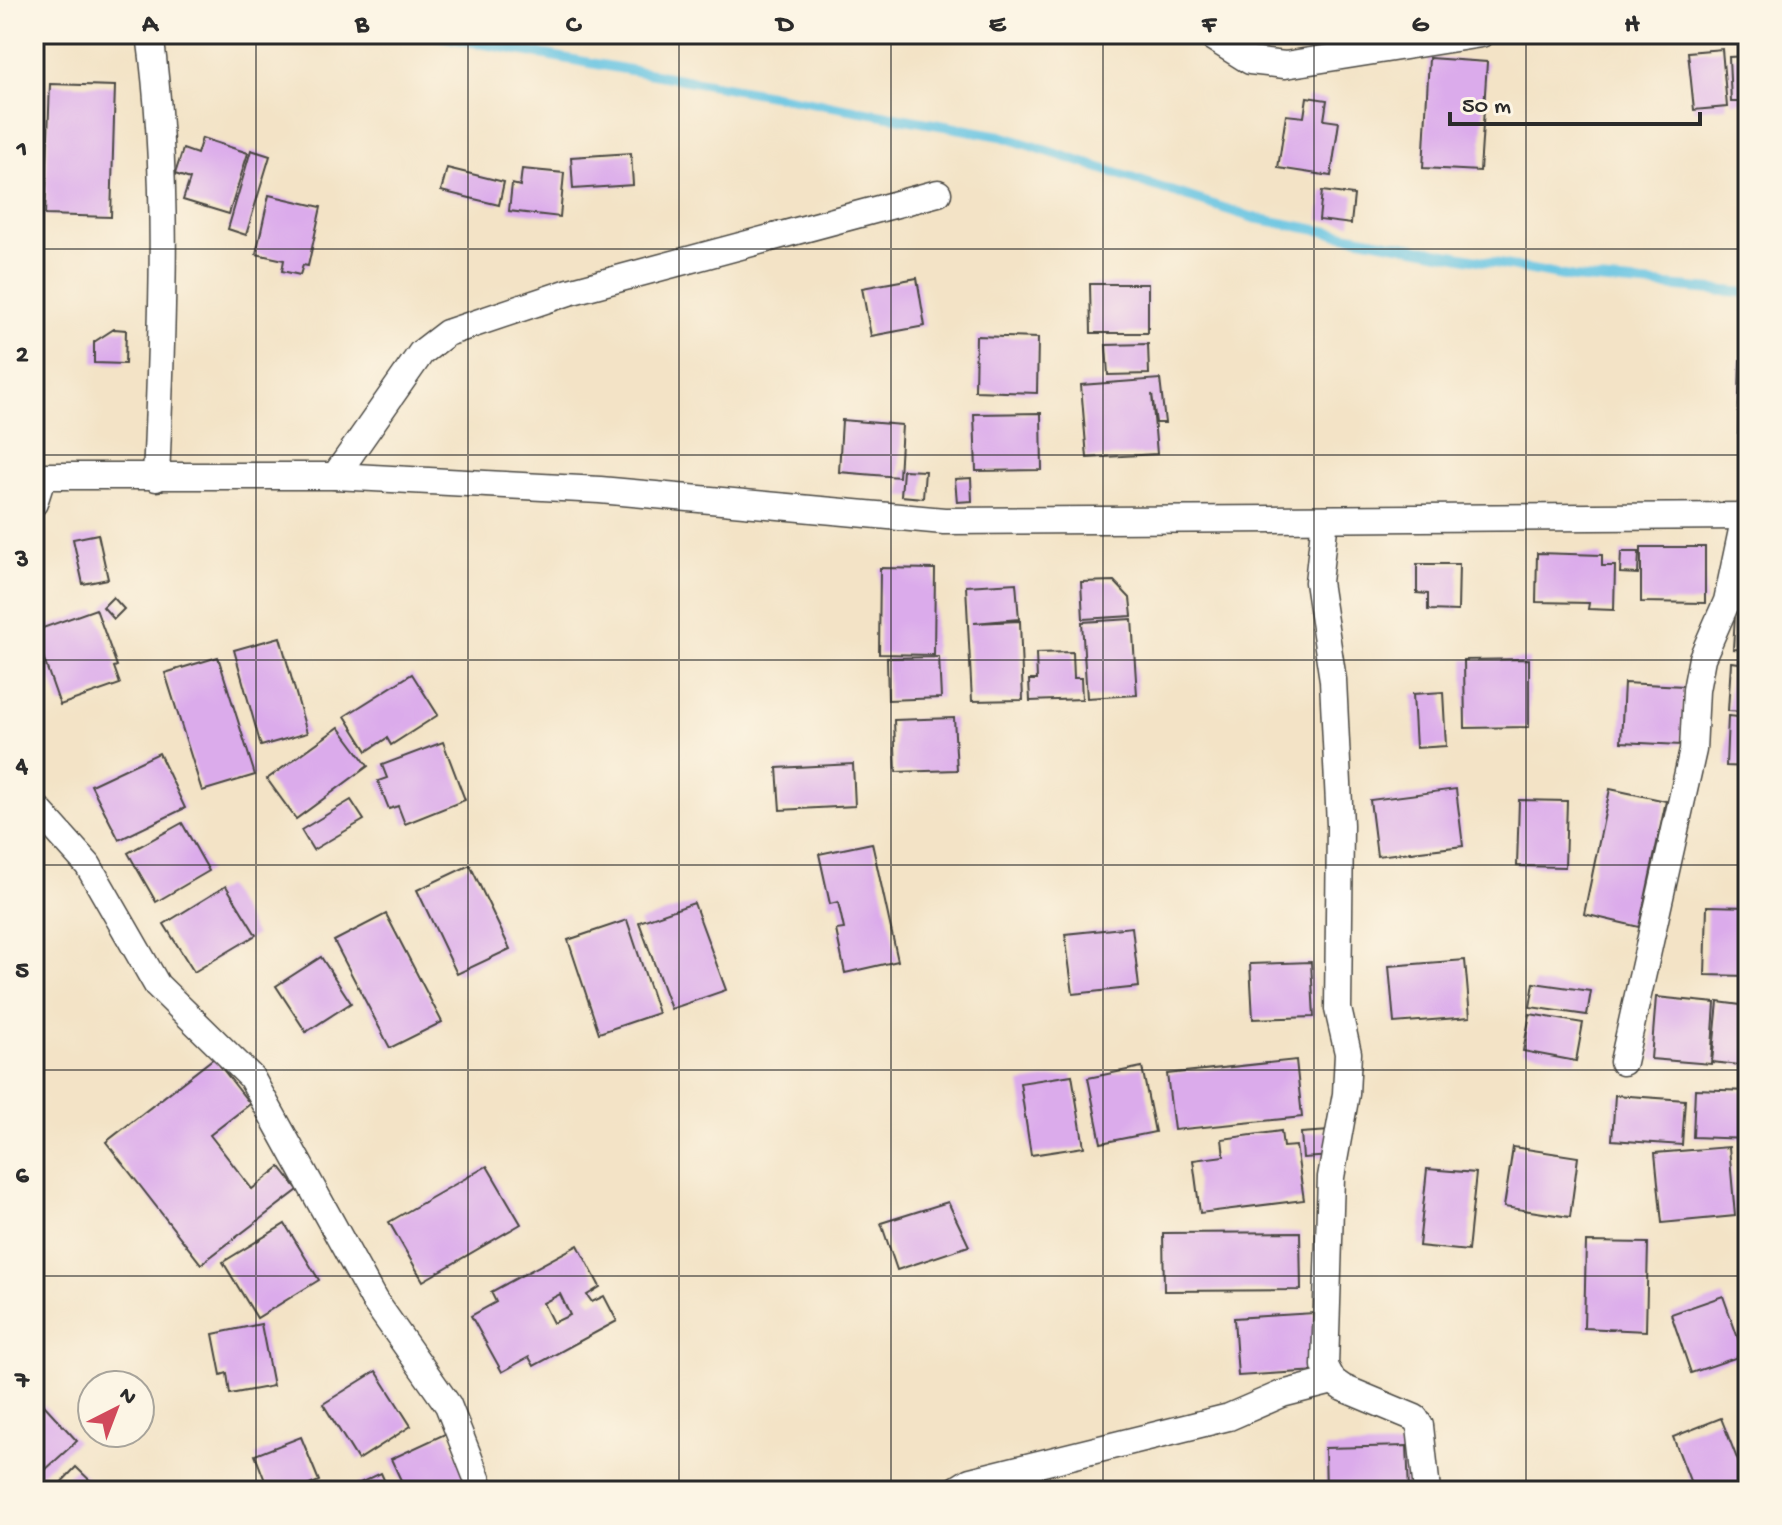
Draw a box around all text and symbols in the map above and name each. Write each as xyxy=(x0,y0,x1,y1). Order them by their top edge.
text: A xyxy=(141,11,159,42)
text: B xyxy=(354,11,370,42)
text: C xyxy=(566,11,583,42)
text: D xyxy=(775,11,795,42)
text: E xyxy=(989,11,1007,42)
text: F xyxy=(1201,11,1217,42)
text: G xyxy=(1412,11,1430,42)
text: H xyxy=(1625,11,1641,42)
scale bar xyxy=(1450,76,1700,126)
text: 50 m xyxy=(1462,93,1511,122)
text: 1 xyxy=(16,136,27,167)
text: 2 xyxy=(16,341,29,372)
text: 3 xyxy=(14,546,29,577)
text: 4 xyxy=(15,752,29,783)
text: 5 xyxy=(15,957,29,988)
text: 6 xyxy=(15,1162,29,1193)
text: 7 xyxy=(13,1367,30,1398)
north arrow xyxy=(76,1369,156,1449)
text: N xyxy=(113,1383,141,1412)

